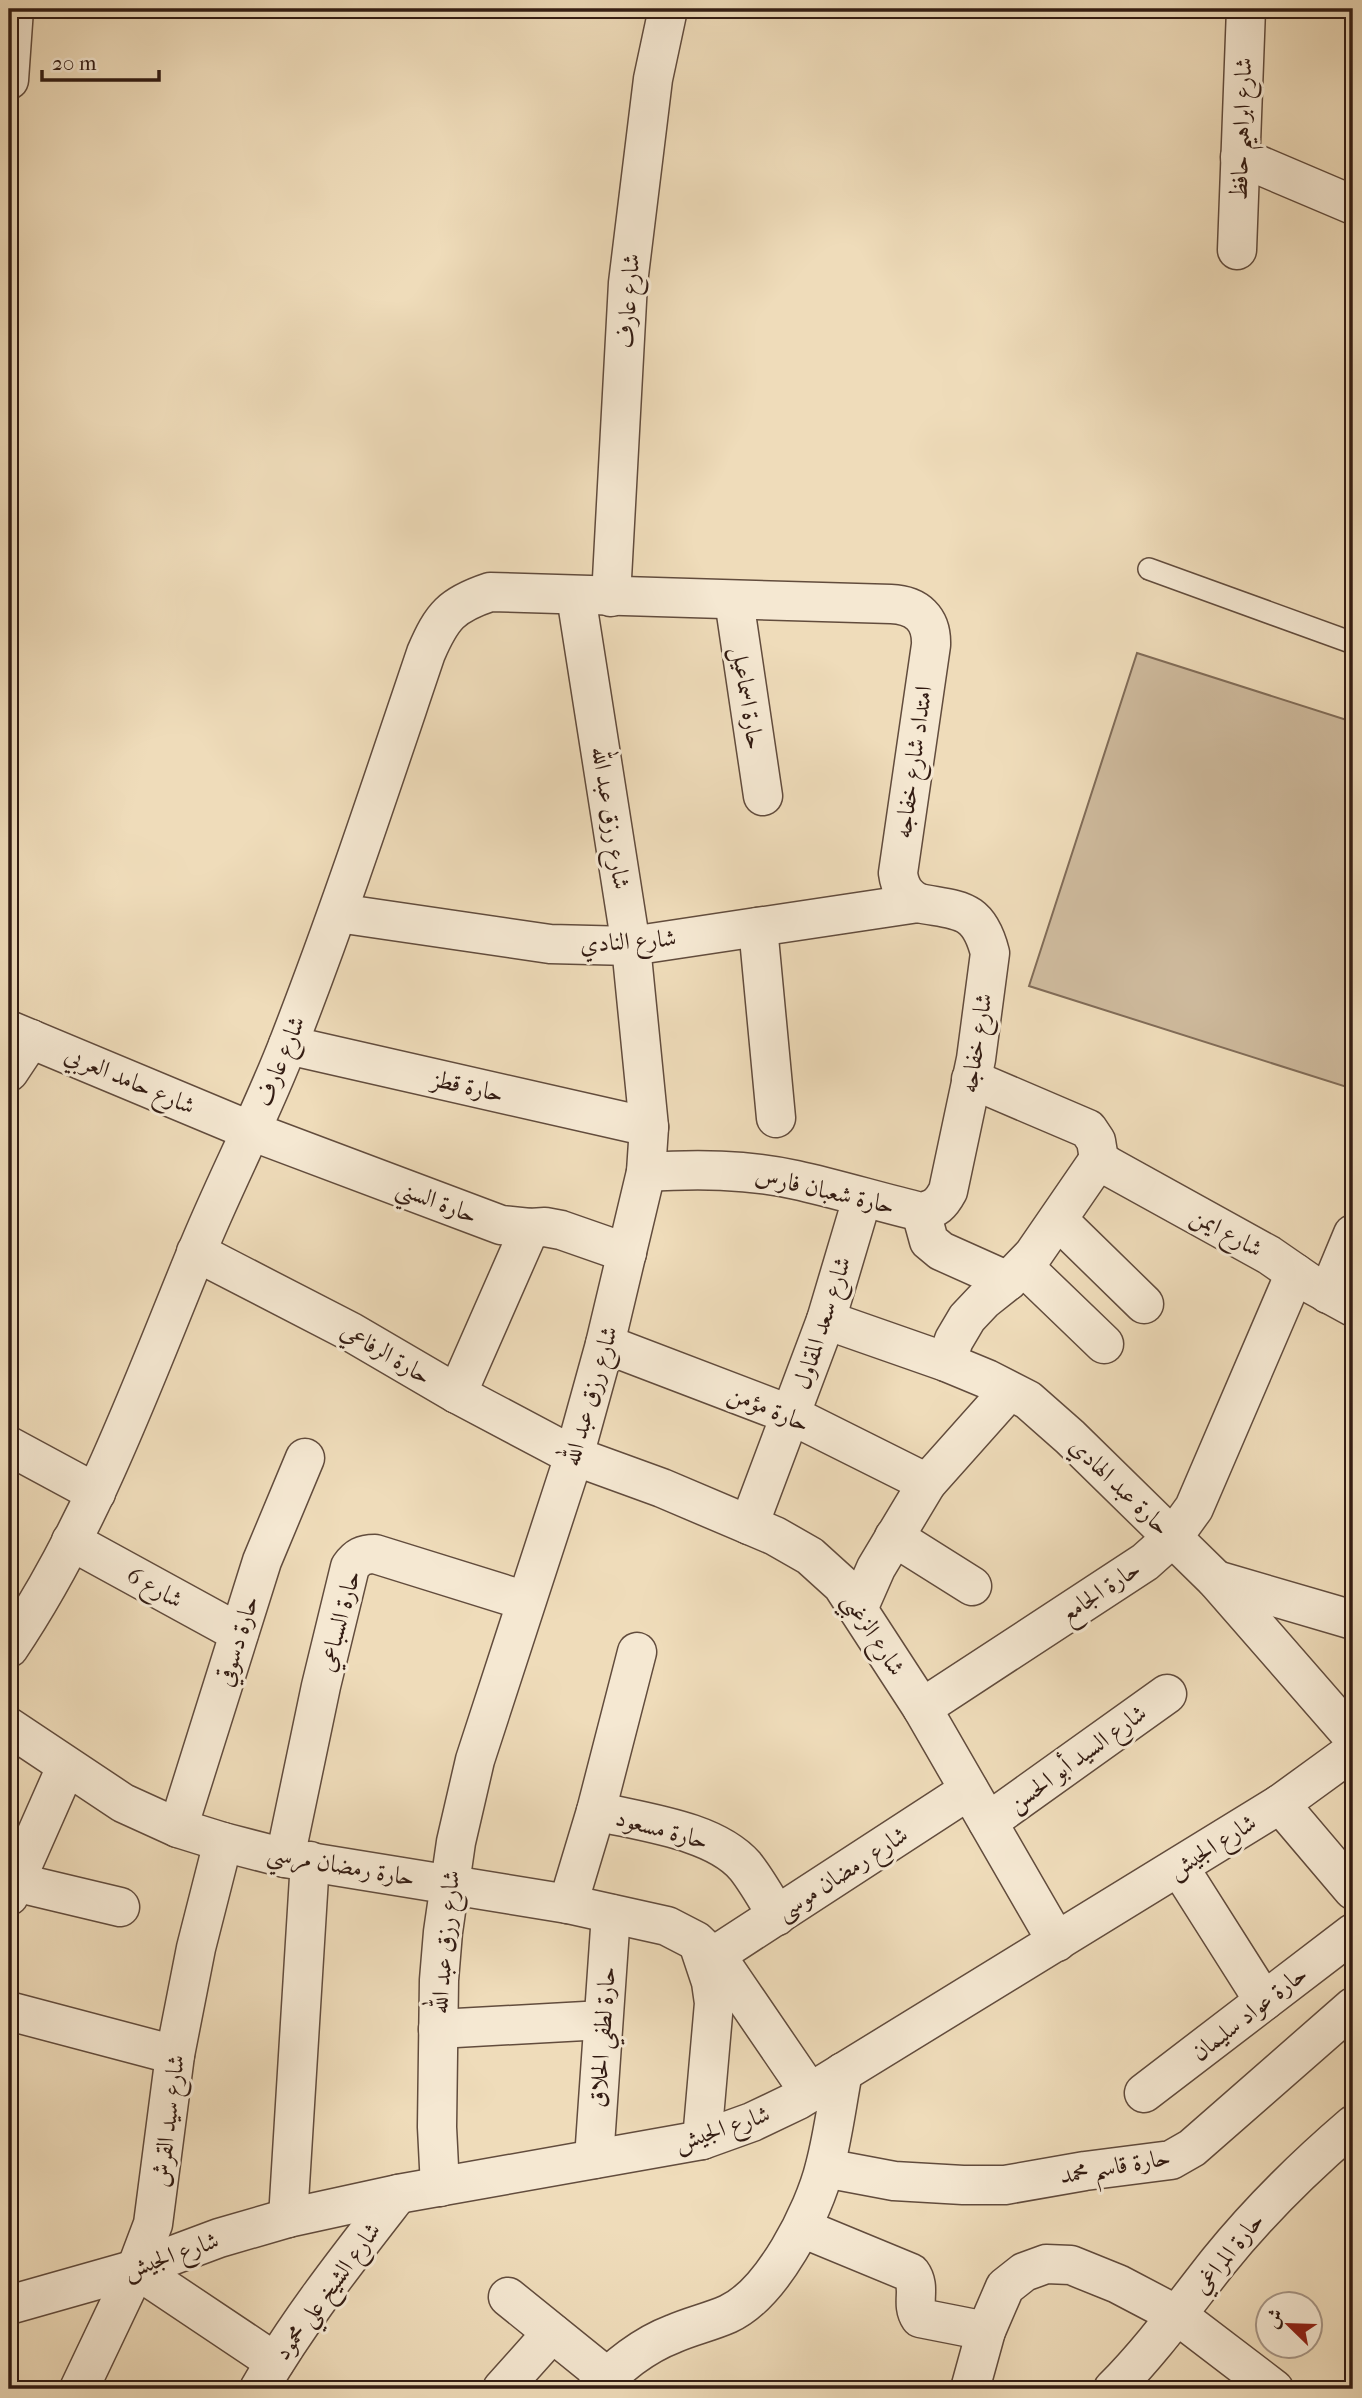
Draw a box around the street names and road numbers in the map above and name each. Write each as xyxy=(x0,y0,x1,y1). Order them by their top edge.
street label: شارع ابراهيم حافظ xyxy=(1225,57,1267,201)
street label: شارع عارف xyxy=(611,253,651,350)
street label: حارة اسماعيل xyxy=(723,645,770,752)
street label: امتداد شارع خفاجه xyxy=(888,684,943,841)
street label: شارع رزق عبد الله xyxy=(580,744,641,892)
street label: شارع النادي xyxy=(579,924,678,964)
street label: شارع خفاجه xyxy=(954,991,1004,1096)
street label: شارع عارف xyxy=(249,1012,316,1112)
street label: شارع حامد العربي xyxy=(58,1040,199,1126)
street label: حارة قطز xyxy=(427,1064,506,1109)
street label: حارة شعبان فارس xyxy=(753,1160,897,1220)
street label: حارة السني xyxy=(390,1173,481,1237)
street label: شارع ايمن xyxy=(1184,1201,1268,1268)
street label: شارع سعد المقاول xyxy=(787,1253,862,1395)
street label: حارة الرفاعي xyxy=(333,1316,436,1394)
street label: شارع رزق عبد الله xyxy=(552,1321,629,1471)
street label: حارة مؤمن xyxy=(723,1378,814,1439)
street label: حارة عبد الهادي xyxy=(1061,1431,1176,1544)
street label: حارة الجامع xyxy=(1055,1554,1150,1635)
street label: شارع 6 xyxy=(119,1560,188,1619)
street label: حارة السباعي xyxy=(312,1567,371,1676)
street label: شارع الزغبي xyxy=(830,1587,911,1685)
street label: حارة دسوقي xyxy=(210,1592,269,1691)
street label: شارع السيد أبو الحسن xyxy=(1000,1696,1155,1823)
street label: حارة مسعود xyxy=(613,1803,711,1856)
street label: شارع الجيش xyxy=(1163,1808,1265,1889)
street label: شارع رمضان موسى xyxy=(771,1820,916,1931)
street label: حارة رمضان مرسي xyxy=(263,1838,417,1900)
street label: شارع رزق عبد الله xyxy=(420,1868,471,2016)
street label: حارة عواد سليمان xyxy=(1186,1959,1313,2068)
street label: حارة لطفي الحلاق xyxy=(583,1966,630,2109)
street label: شارع سيد القرش xyxy=(146,2053,196,2190)
street label: شارع الجيش xyxy=(671,2099,775,2162)
street label: حارة قاسم محمد xyxy=(1057,2142,1174,2199)
street label: حارة المراغي xyxy=(1187,2207,1273,2302)
street label: شارع الشيخ علي محمود xyxy=(268,2217,394,2371)
street label: شارع الجيش xyxy=(120,2226,224,2290)

